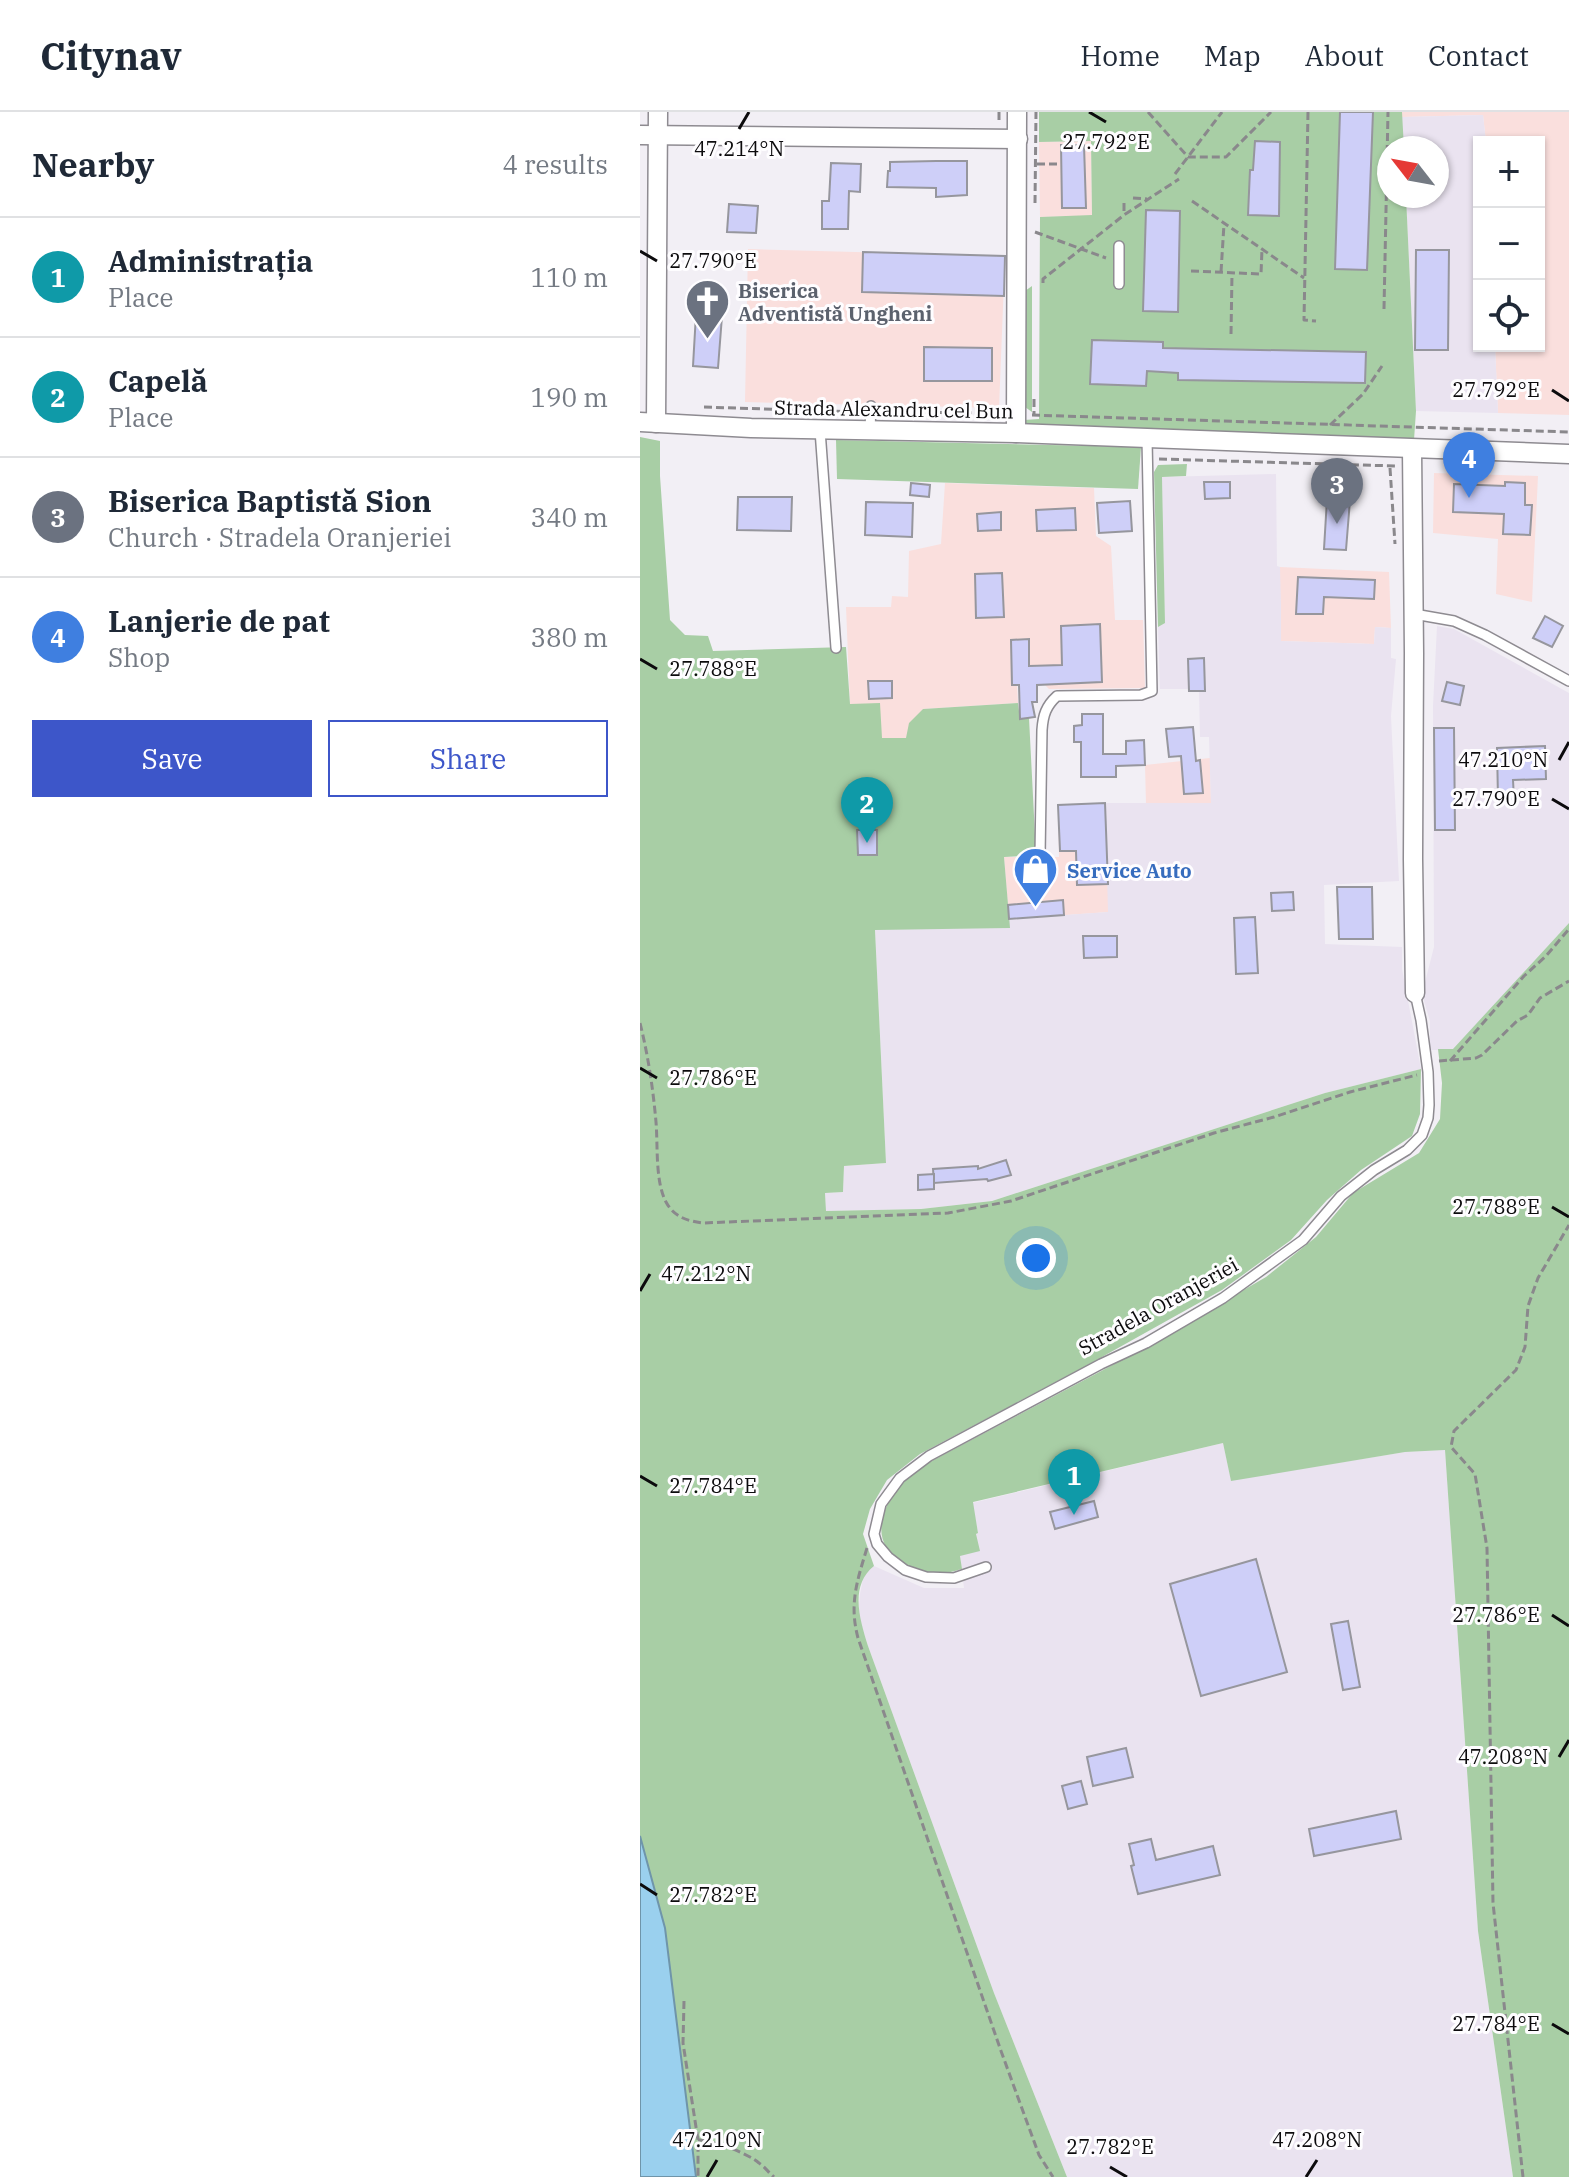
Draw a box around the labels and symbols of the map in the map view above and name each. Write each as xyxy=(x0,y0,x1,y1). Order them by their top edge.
text: 27.792°E xyxy=(1062,128,1150,155)
text: 47.214°N xyxy=(694,135,784,162)
north arrow xyxy=(1377,136,1449,208)
text: 27.790°E xyxy=(669,247,757,274)
place label: Biserica Adventistă Ungheni xyxy=(738,277,933,327)
church icon: Biserica Adventistă Ungheni xyxy=(683,278,731,341)
text: 27.792°E xyxy=(1452,376,1540,403)
street label: Strada Alexandru cel Bun xyxy=(774,393,1014,425)
pin: 4 xyxy=(1443,432,1495,498)
pin: 3 xyxy=(1311,458,1363,524)
text: 27.788°E xyxy=(669,655,757,682)
text: 47.210°N xyxy=(1458,746,1548,773)
pin: 2 xyxy=(841,777,893,843)
text: 27.790°E xyxy=(1452,785,1540,812)
shop icon: Service Auto xyxy=(1012,846,1060,909)
place label: Service Auto xyxy=(1067,857,1192,884)
text: 27.786°E xyxy=(669,1064,757,1091)
text: 27.788°E xyxy=(1452,1193,1540,1220)
your location xyxy=(1016,1238,1056,1278)
street label: Stradela Oranjeriei xyxy=(1073,1251,1243,1361)
text: 47.212°N xyxy=(661,1260,751,1287)
pin: 1 xyxy=(1048,1449,1100,1515)
text: 27.784°E xyxy=(669,1472,757,1499)
text: 27.786°E xyxy=(1452,1601,1540,1628)
text: 47.208°N xyxy=(1458,1743,1548,1770)
text: 27.782°E xyxy=(669,1881,757,1908)
text: 27.784°E xyxy=(1452,2010,1540,2037)
text: 47.210°N xyxy=(672,2126,762,2153)
text: 47.208°N xyxy=(1272,2126,1362,2153)
text: 27.782°E xyxy=(1066,2133,1154,2160)

